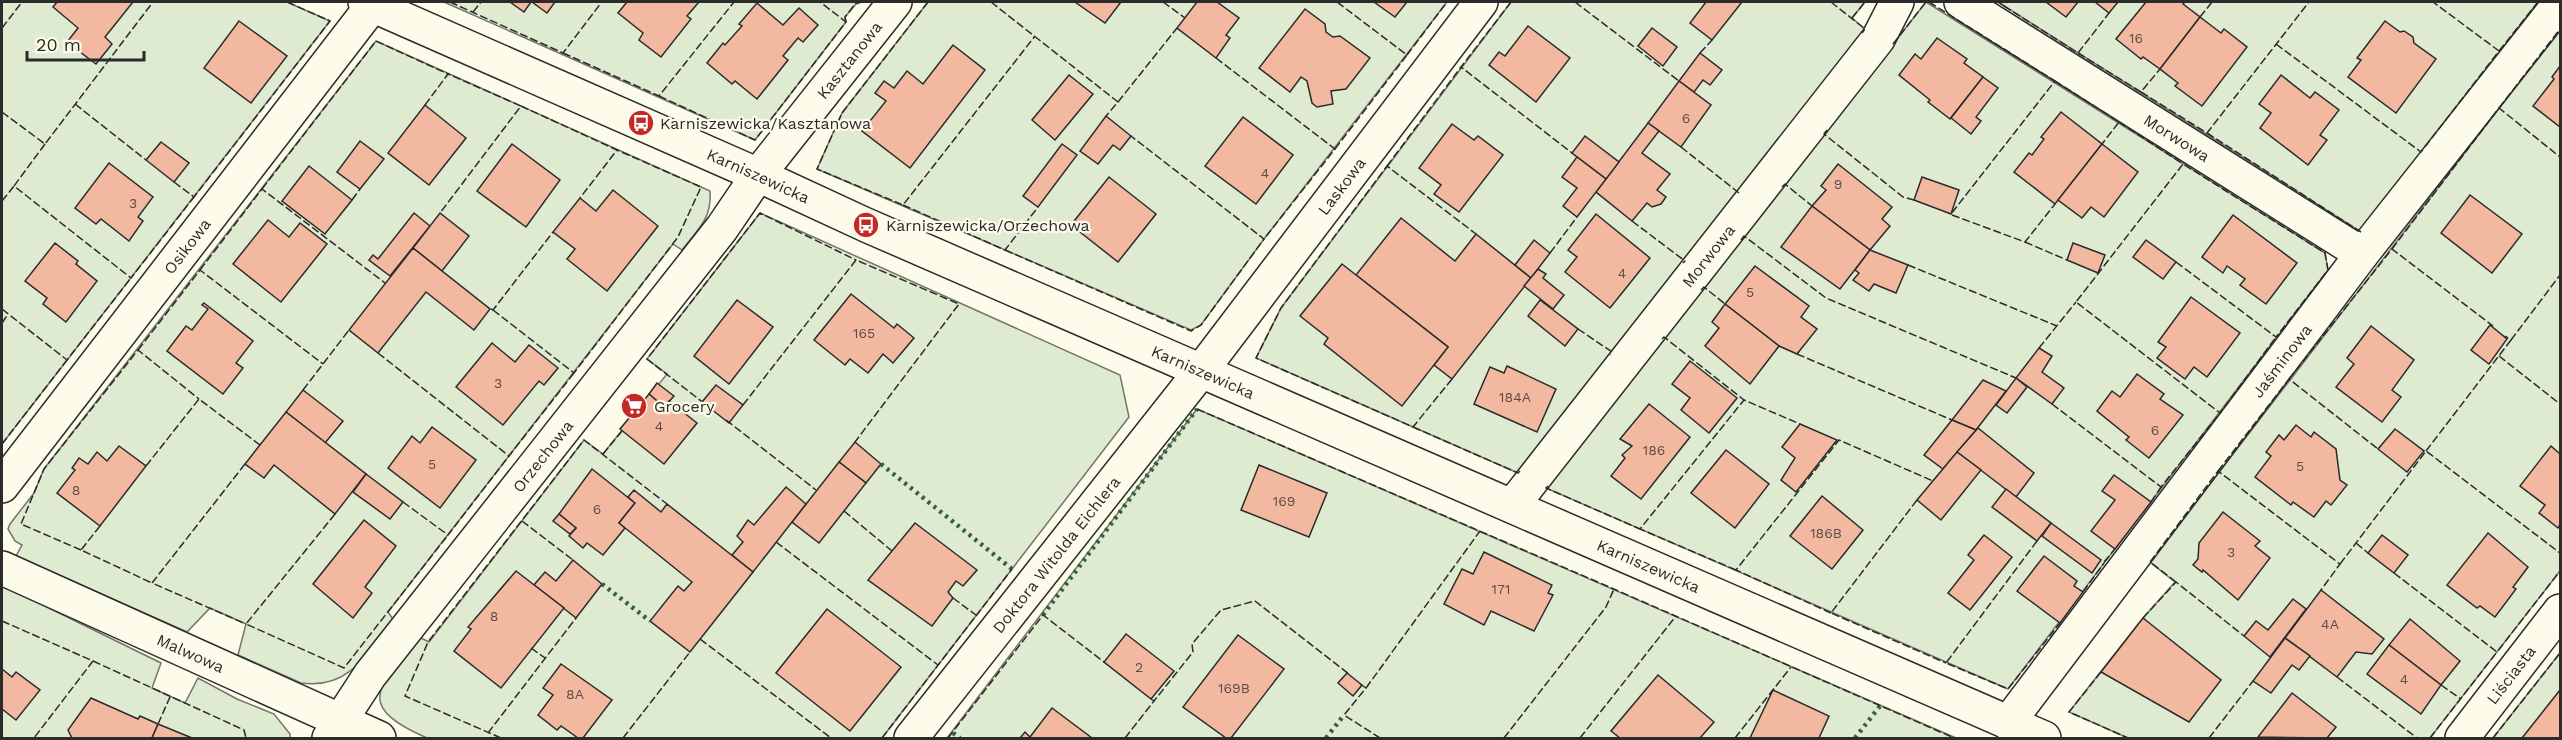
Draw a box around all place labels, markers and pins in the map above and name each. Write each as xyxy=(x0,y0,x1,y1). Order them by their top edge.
bus stop icon: Karniszewicka/Kasztanowa xyxy=(626,108,656,138)
place label: Karniszewicka/Kasztanowa xyxy=(660,114,871,133)
bus stop icon: Karniszewicka/Orzechowa xyxy=(851,210,881,240)
place label: Karniszewicka/Orzechowa xyxy=(886,216,1090,235)
supermarket icon: Grocery xyxy=(619,391,649,421)
place label: Grocery xyxy=(654,397,715,416)

